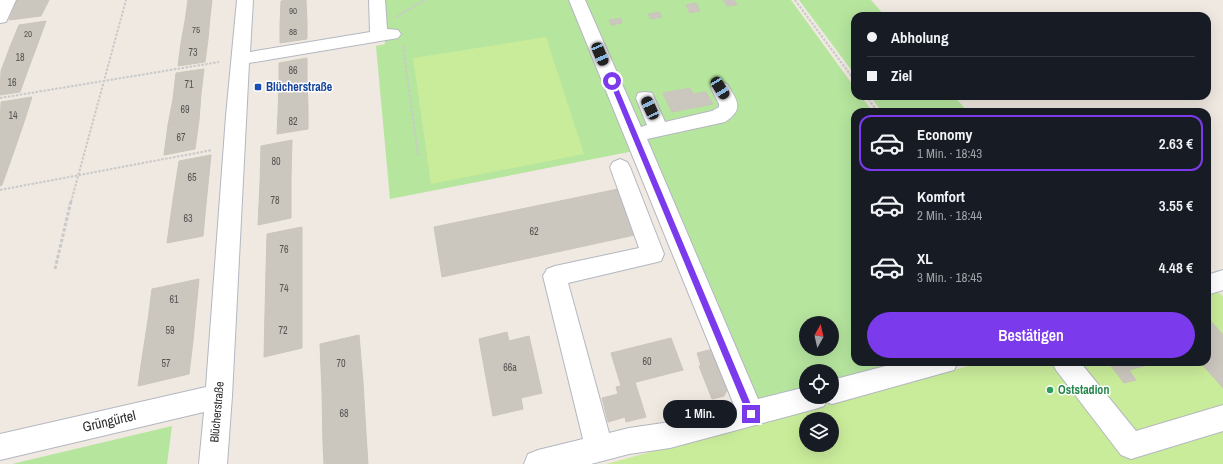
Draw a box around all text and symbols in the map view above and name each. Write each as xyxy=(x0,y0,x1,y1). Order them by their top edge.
house number: 90 xyxy=(289,5,297,17)
house number: 75 xyxy=(192,24,200,36)
house number: 88 xyxy=(289,26,297,38)
text: Abholung xyxy=(891,27,948,48)
house number: 20 xyxy=(24,28,32,40)
car xyxy=(590,41,610,67)
house number: 73 xyxy=(188,46,198,59)
house number: 18 xyxy=(15,51,25,64)
house number: 86 xyxy=(288,64,298,77)
text: Ziel xyxy=(891,65,912,86)
route start xyxy=(603,72,621,90)
car xyxy=(709,75,731,101)
house number: 16 xyxy=(7,76,17,89)
house number: 71 xyxy=(184,78,194,91)
place label: Blücherstraße xyxy=(266,79,333,95)
marker: Blücherstraße xyxy=(253,82,263,92)
car xyxy=(639,95,661,121)
house number: 69 xyxy=(180,103,190,116)
house number: 14 xyxy=(8,109,18,122)
house number: 82 xyxy=(288,115,298,128)
text: Economy xyxy=(917,124,972,145)
icon: car xyxy=(869,125,905,161)
house number: 67 xyxy=(176,131,186,144)
text: 2.63 € xyxy=(1159,133,1193,154)
text: 1 Min. · 18:43 xyxy=(917,145,982,162)
house number: 80 xyxy=(271,155,281,168)
house number: 65 xyxy=(187,171,197,184)
text: Komfort xyxy=(917,186,965,207)
icon: car xyxy=(869,187,905,223)
house number: 78 xyxy=(270,194,280,207)
text: 3.55 € xyxy=(1159,195,1193,216)
text: 2 Min. · 18:44 xyxy=(917,207,982,224)
house number: 63 xyxy=(183,212,193,225)
house number: 62 xyxy=(529,225,539,238)
house number: 76 xyxy=(279,243,289,256)
text: XL xyxy=(917,248,933,269)
icon: car xyxy=(869,249,905,285)
text: 4.48 € xyxy=(1159,257,1193,278)
text: 3 Min. · 18:45 xyxy=(917,269,982,286)
house number: 74 xyxy=(279,282,289,295)
house number: 61 xyxy=(169,293,179,306)
button: Bestätigen xyxy=(867,312,1195,358)
north arrow xyxy=(799,316,839,356)
map controls xyxy=(799,316,839,452)
house number: 59 xyxy=(165,324,175,337)
house number: 72 xyxy=(278,324,288,337)
house number: 60 xyxy=(642,355,652,368)
house number: 57 xyxy=(161,357,171,370)
house number: 70 xyxy=(336,357,346,370)
house number: 66a xyxy=(503,361,517,374)
button: locate xyxy=(799,364,839,404)
street label: Blücherstraße xyxy=(206,381,228,443)
place label: Oststadion xyxy=(1058,382,1109,398)
marker: Oststadion xyxy=(1045,385,1055,395)
callout: 1 Min. xyxy=(663,400,737,428)
text: 1 Min. xyxy=(685,405,715,422)
route end xyxy=(742,405,760,423)
street label: Grüngürtel xyxy=(81,406,137,436)
house number: 68 xyxy=(339,407,349,420)
button: layers xyxy=(799,412,839,452)

